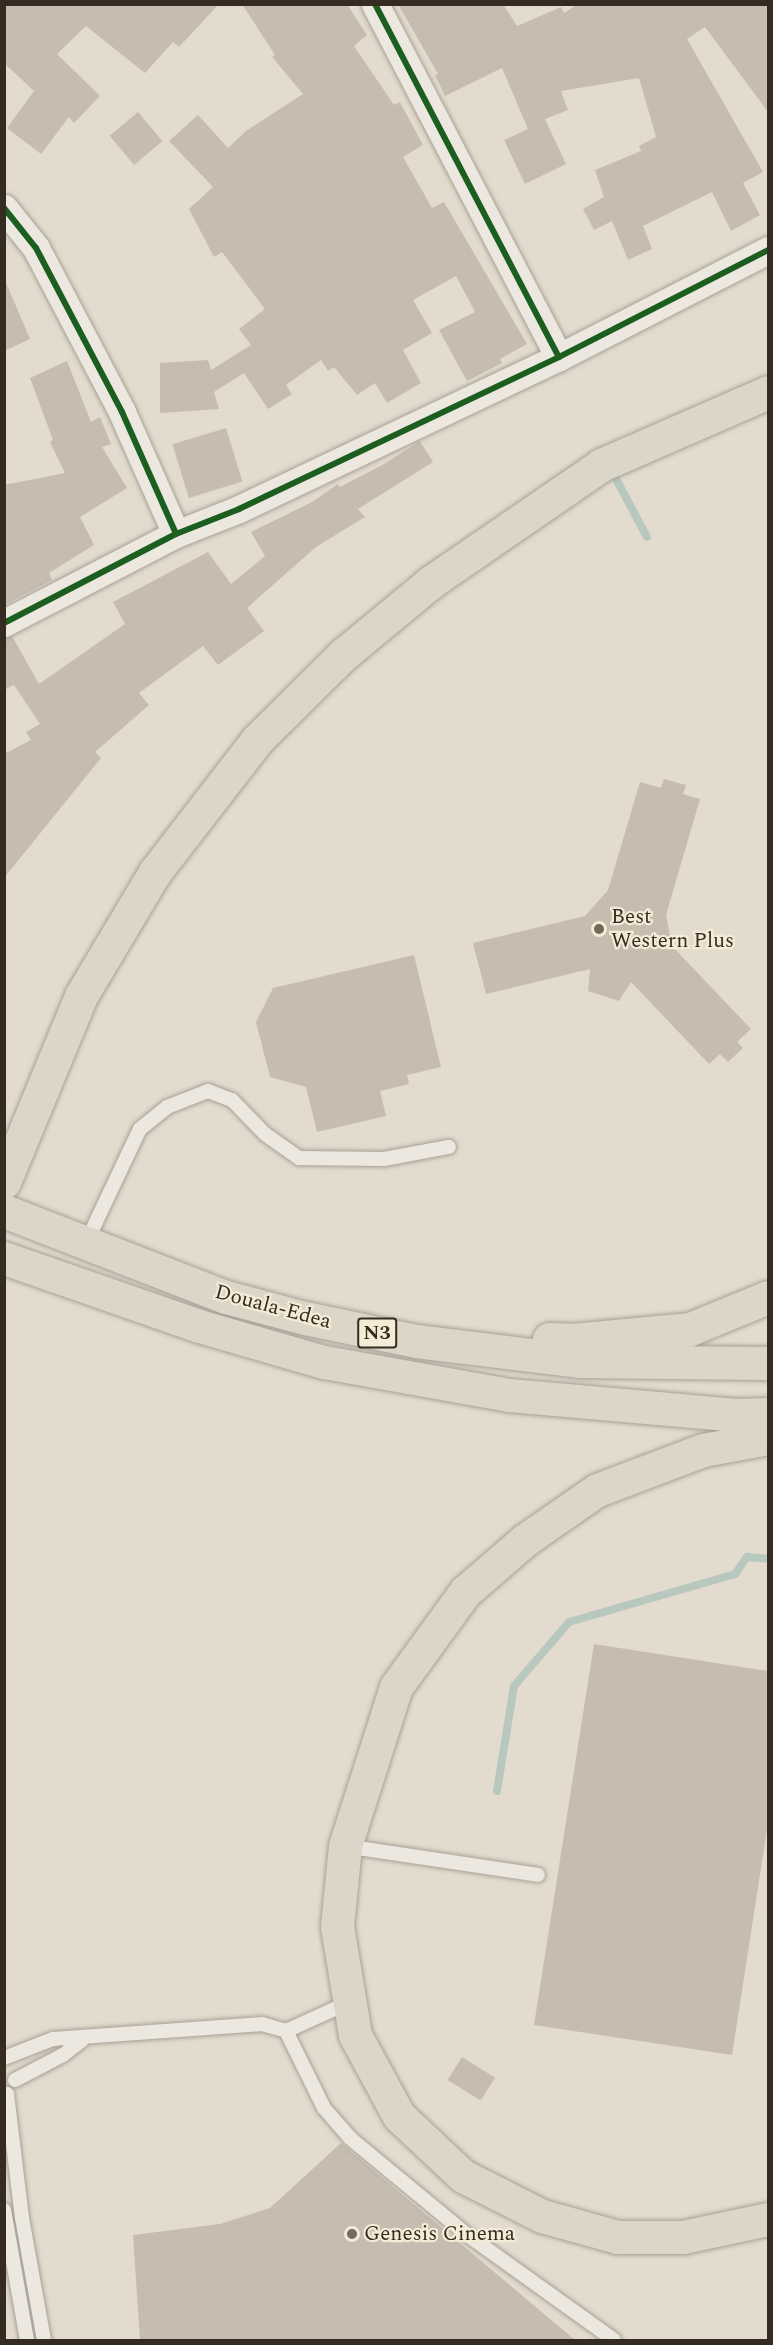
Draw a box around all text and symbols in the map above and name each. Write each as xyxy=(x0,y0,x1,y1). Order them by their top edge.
place label: Best Western Plus xyxy=(611,904,734,954)
marker: Best Western Plus xyxy=(592,922,606,936)
street label: Douala-Edea xyxy=(212,1279,334,1335)
road number: N3 xyxy=(356,1316,398,1350)
place label: Genesis Cinema xyxy=(364,2221,515,2247)
marker: Genesis Cinema xyxy=(345,2227,359,2241)

